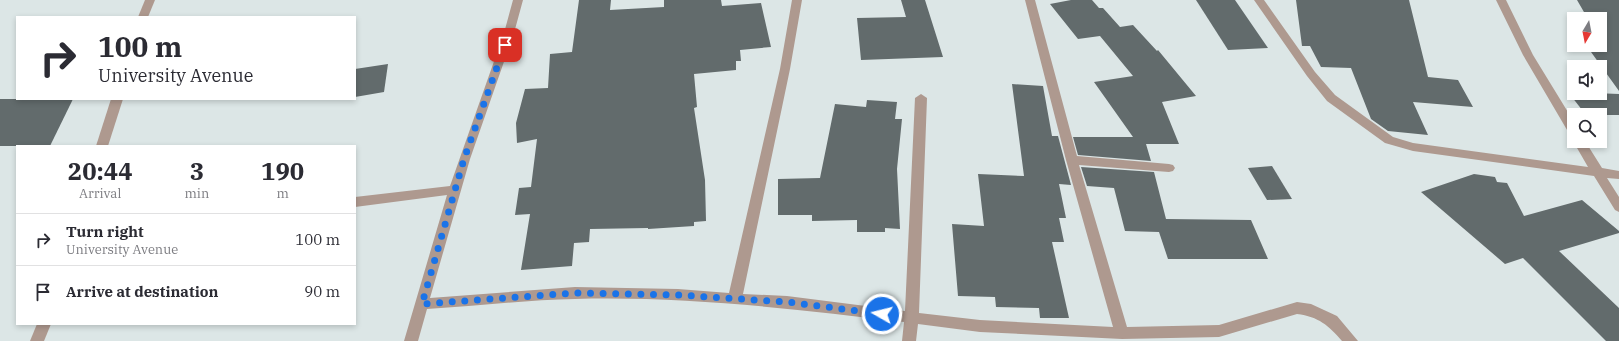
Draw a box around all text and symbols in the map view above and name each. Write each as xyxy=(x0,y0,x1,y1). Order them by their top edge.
north arrow xyxy=(1567,12,1607,52)
map controls xyxy=(1567,12,1607,148)
text: 100 m xyxy=(98,28,182,65)
pin xyxy=(488,28,522,62)
icon: right xyxy=(32,32,84,84)
icon: arrive xyxy=(494,34,516,56)
button: sound xyxy=(1567,60,1607,100)
text: University Avenue xyxy=(98,64,253,87)
button: search xyxy=(1567,108,1607,148)
text: 20:44 xyxy=(68,155,133,187)
text: 3 xyxy=(190,155,204,187)
text: 190 xyxy=(261,155,304,187)
text: Arrival xyxy=(79,185,121,202)
text: min xyxy=(184,185,209,202)
text: m xyxy=(276,185,289,202)
text: Turn right xyxy=(66,222,144,241)
icon: right xyxy=(32,229,54,251)
text: 100 m xyxy=(295,230,340,249)
text: University Avenue xyxy=(66,241,178,258)
icon: arrive xyxy=(32,281,54,303)
text: Arrive at destination xyxy=(66,282,218,301)
text: 90 m xyxy=(304,282,340,301)
position arrow xyxy=(861,293,903,335)

